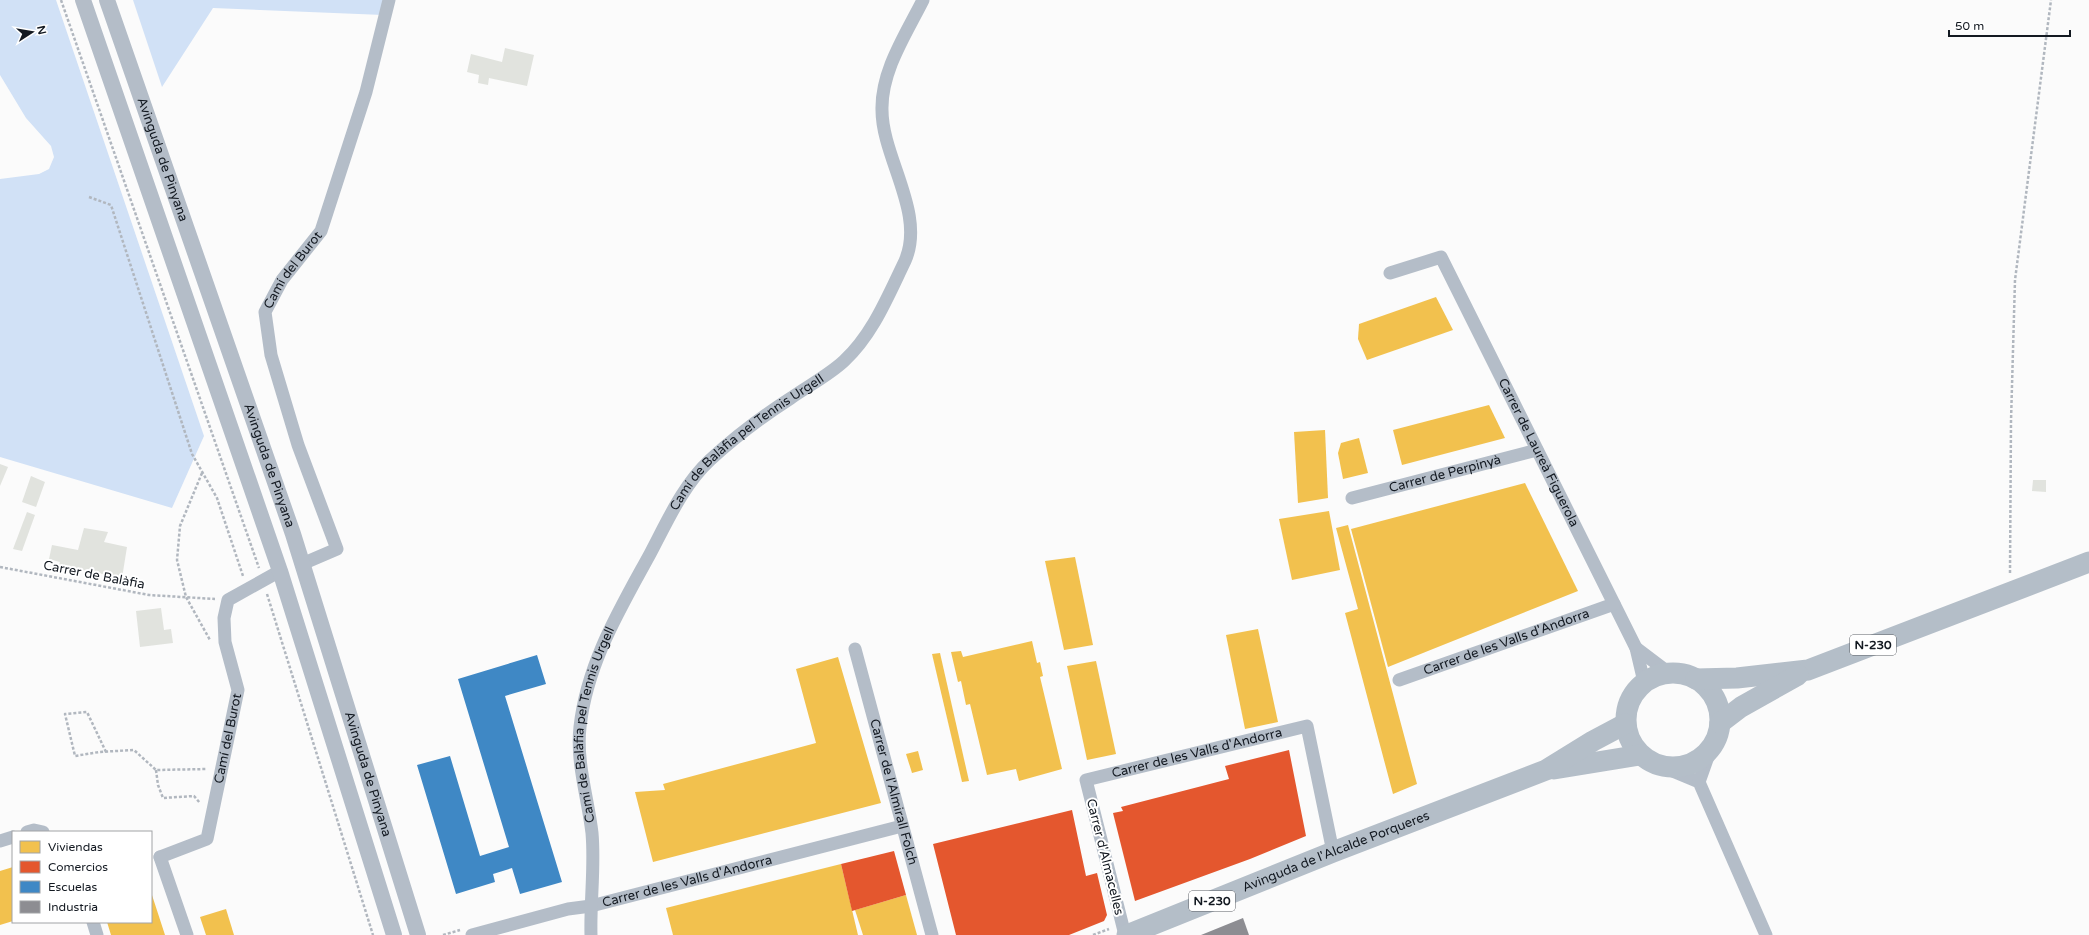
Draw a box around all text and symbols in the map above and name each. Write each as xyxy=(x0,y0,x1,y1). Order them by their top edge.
north arrow xyxy=(12,12,52,52)
scale bar xyxy=(1949,12,2070,38)
text: 50 m xyxy=(1955,19,1984,33)
text: N xyxy=(34,24,49,36)
street label: Avinguda de Pinyana xyxy=(134,95,192,224)
street label: Camí del Burot xyxy=(260,228,326,312)
street label: Camí de Balàfia pel Tennis Urgell xyxy=(666,371,827,513)
street label: Carrer de Laureà Figuerola xyxy=(1495,376,1582,530)
street label: Avinguda de Pinyana xyxy=(240,401,298,530)
street label: Carrer de Perpinyà xyxy=(1387,452,1503,496)
street label: Carrer de Balàfia xyxy=(42,557,146,593)
street label: Carrer de les Valls d'Andorra xyxy=(1421,605,1592,679)
street label: Camí de Balàfia pel Tennis Urgell xyxy=(571,624,618,824)
road number: N-230 xyxy=(1850,635,1896,655)
street label: Camí del Burot xyxy=(211,692,245,785)
street label: Avinguda de Pinyana xyxy=(341,709,395,839)
street label: Carrer de l'Almirall Folch xyxy=(866,717,921,867)
street label: Carrer de les Valls d'Andorra xyxy=(1110,724,1284,781)
street label: Carrer d'Almacelles xyxy=(1083,797,1127,917)
street label: Avinguda de l'Alcalde Porqueres xyxy=(1240,808,1432,896)
legend xyxy=(12,831,152,923)
text: Viviendas xyxy=(48,840,103,854)
street label: Carrer de les Valls d'Andorra xyxy=(601,852,774,911)
text: Comercios xyxy=(48,860,108,874)
text: Escuelas xyxy=(48,880,98,894)
road number: N-230 xyxy=(1189,891,1235,911)
text: Industria xyxy=(48,900,98,914)

